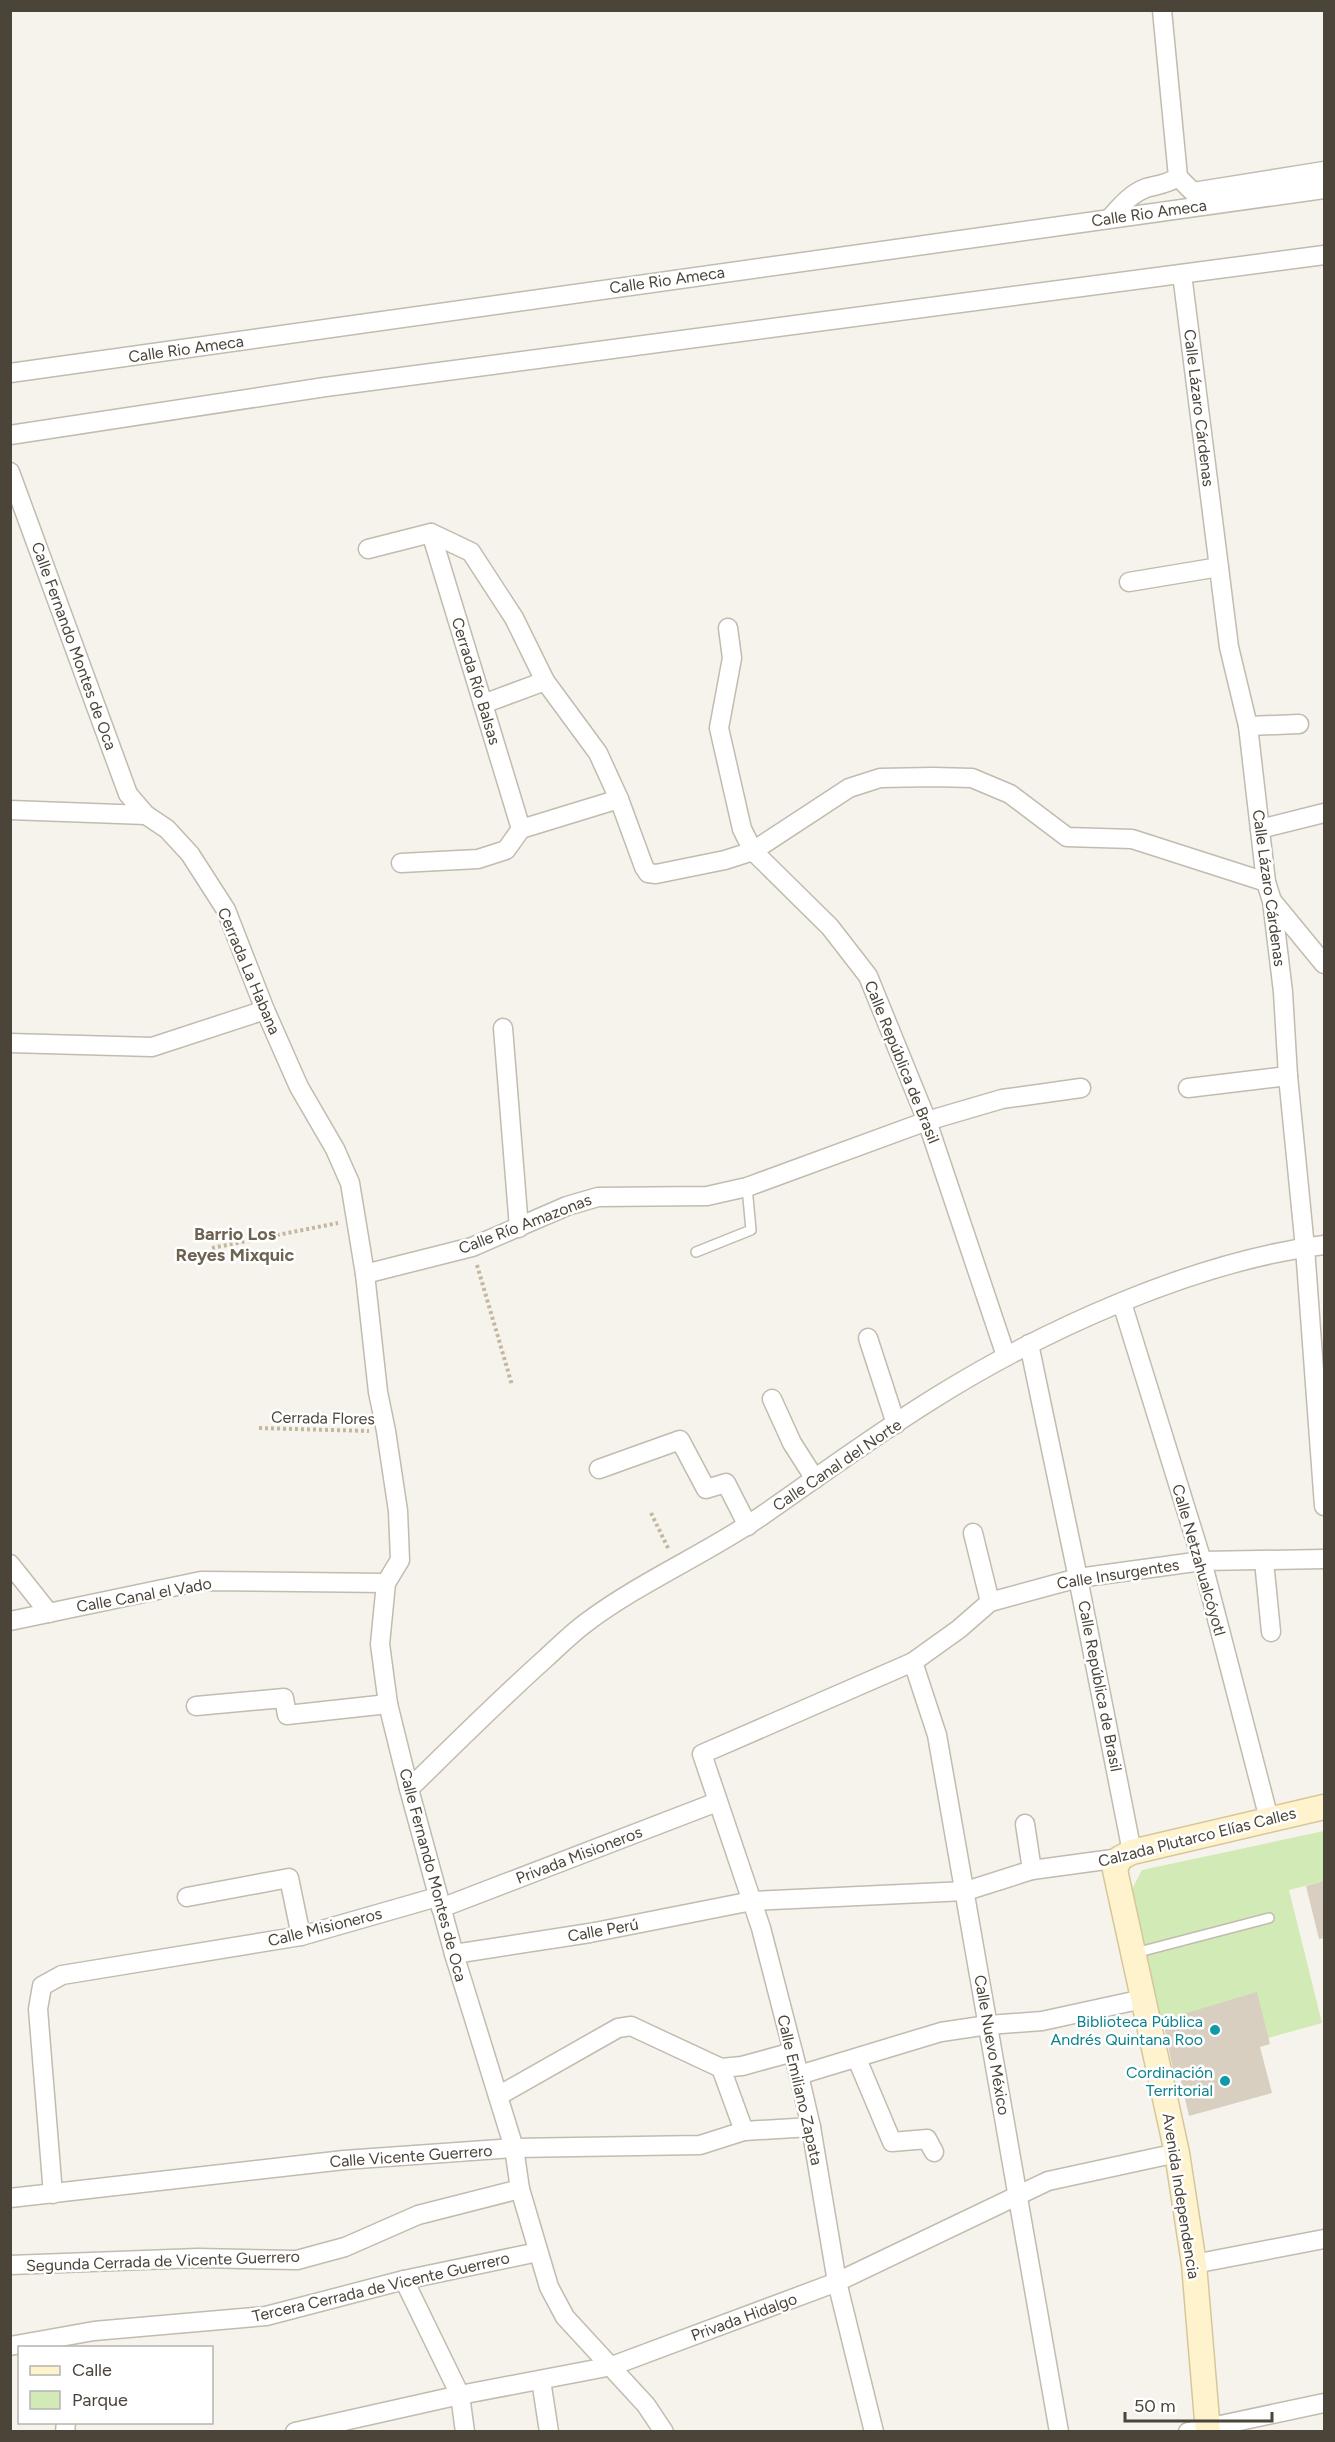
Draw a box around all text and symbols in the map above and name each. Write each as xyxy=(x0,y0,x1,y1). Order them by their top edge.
street label: Calle Rio Ameca xyxy=(1090,195,1208,231)
street label: Calle Rio Ameca xyxy=(608,262,726,298)
street label: Calle Lázaro Cárdenas xyxy=(1180,328,1218,488)
street label: Calle Rio Ameca xyxy=(127,331,245,367)
street label: Calle Fernando Montes de Oca xyxy=(27,539,121,753)
street label: Cerrada Río Balsas xyxy=(448,615,504,747)
street label: Calle Lázaro Cárdenas xyxy=(1249,808,1289,968)
street label: Cerrada La Habana xyxy=(214,905,284,1037)
street label: Calle República de Brasil xyxy=(861,978,943,1146)
street label: Calle Río Amazonas xyxy=(456,1190,594,1258)
district label: Barrio Los Reyes Mixquic xyxy=(176,1223,295,1266)
street label: Cerrada Flores xyxy=(271,1408,375,1428)
street label: Calle Canal del Norte xyxy=(769,1415,905,1515)
street label: Calle Netzahualcóyotl xyxy=(1168,1482,1230,1638)
street label: Calle Insurgentes xyxy=(1055,1555,1181,1593)
street label: Calle Canal el Vado xyxy=(75,1574,213,1616)
street label: Calle República de Brasil xyxy=(1074,1599,1126,1773)
street label: Calle Fernando Montes de Oca xyxy=(395,1766,471,1984)
street label: Calzada Plutarco Elías Calles xyxy=(1096,1803,1298,1871)
street label: Privada Misioneros xyxy=(513,1822,645,1888)
street label: Calle Misioneros xyxy=(266,1904,384,1950)
street label: Calle Perú xyxy=(566,1914,640,1946)
street label: Calle Nuevo México xyxy=(970,1973,1014,2117)
place label: Biblioteca Pública Andrés Quintana Roo xyxy=(1050,2012,1203,2049)
street label: Calle Emiliano Zapata xyxy=(773,2013,827,2167)
marker: Biblioteca Pública Andrés Quintana Roo xyxy=(1208,2023,1222,2037)
place label: Cordinación Territorial xyxy=(1126,2063,1213,2100)
marker: Cordinación Territorial xyxy=(1218,2074,1232,2088)
street label: Avenida Independencia xyxy=(1158,2112,1204,2280)
street label: Calle Vicente Guerrero xyxy=(329,2141,493,2171)
street label: Segunda Cerrada de Vicente Guerrero xyxy=(26,2247,300,2275)
street label: Tercera Cerrada de Vicente Guerrero xyxy=(250,2248,512,2326)
street label: Privada Hidalgo xyxy=(688,2289,800,2345)
legend xyxy=(18,2346,213,2424)
text: Calle xyxy=(72,2359,112,2381)
scale bar xyxy=(1125,2385,1272,2423)
text: Parque xyxy=(72,2389,128,2411)
text: 50 m xyxy=(1134,2395,1176,2417)

